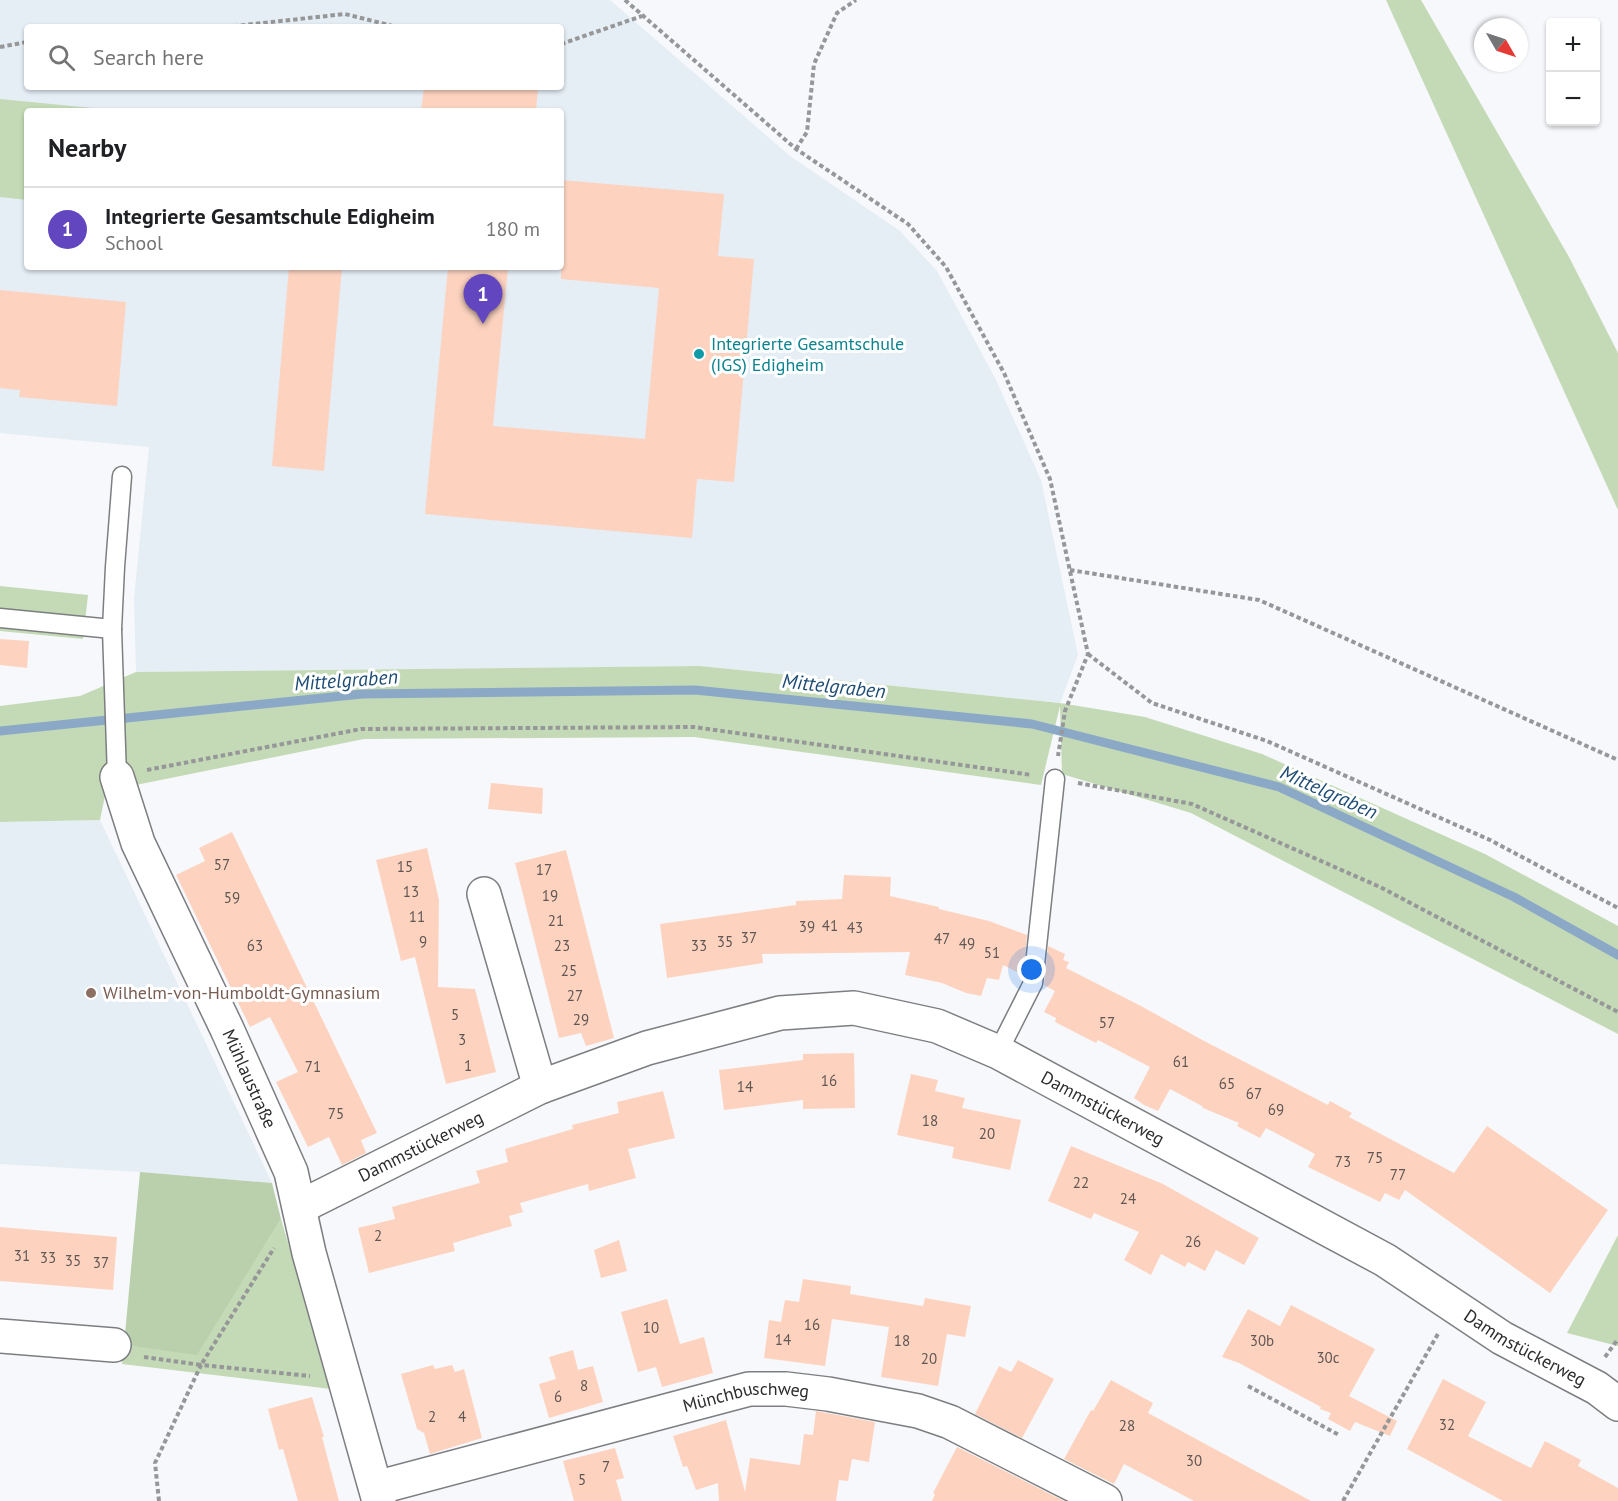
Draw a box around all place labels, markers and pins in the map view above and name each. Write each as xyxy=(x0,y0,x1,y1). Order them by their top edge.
pin: 1 xyxy=(464,274,502,324)
place label: Integrierte Gesamtschule (IGS) Edigheim xyxy=(711,332,904,376)
marker: Integrierte Gesamtschule (IGS) Edigheim xyxy=(692,347,706,361)
place label: Wilhelm-von-Humboldt-Gymnasium xyxy=(103,981,380,1004)
marker: Wilhelm-von-Humboldt-Gymnasium xyxy=(84,986,98,1000)

